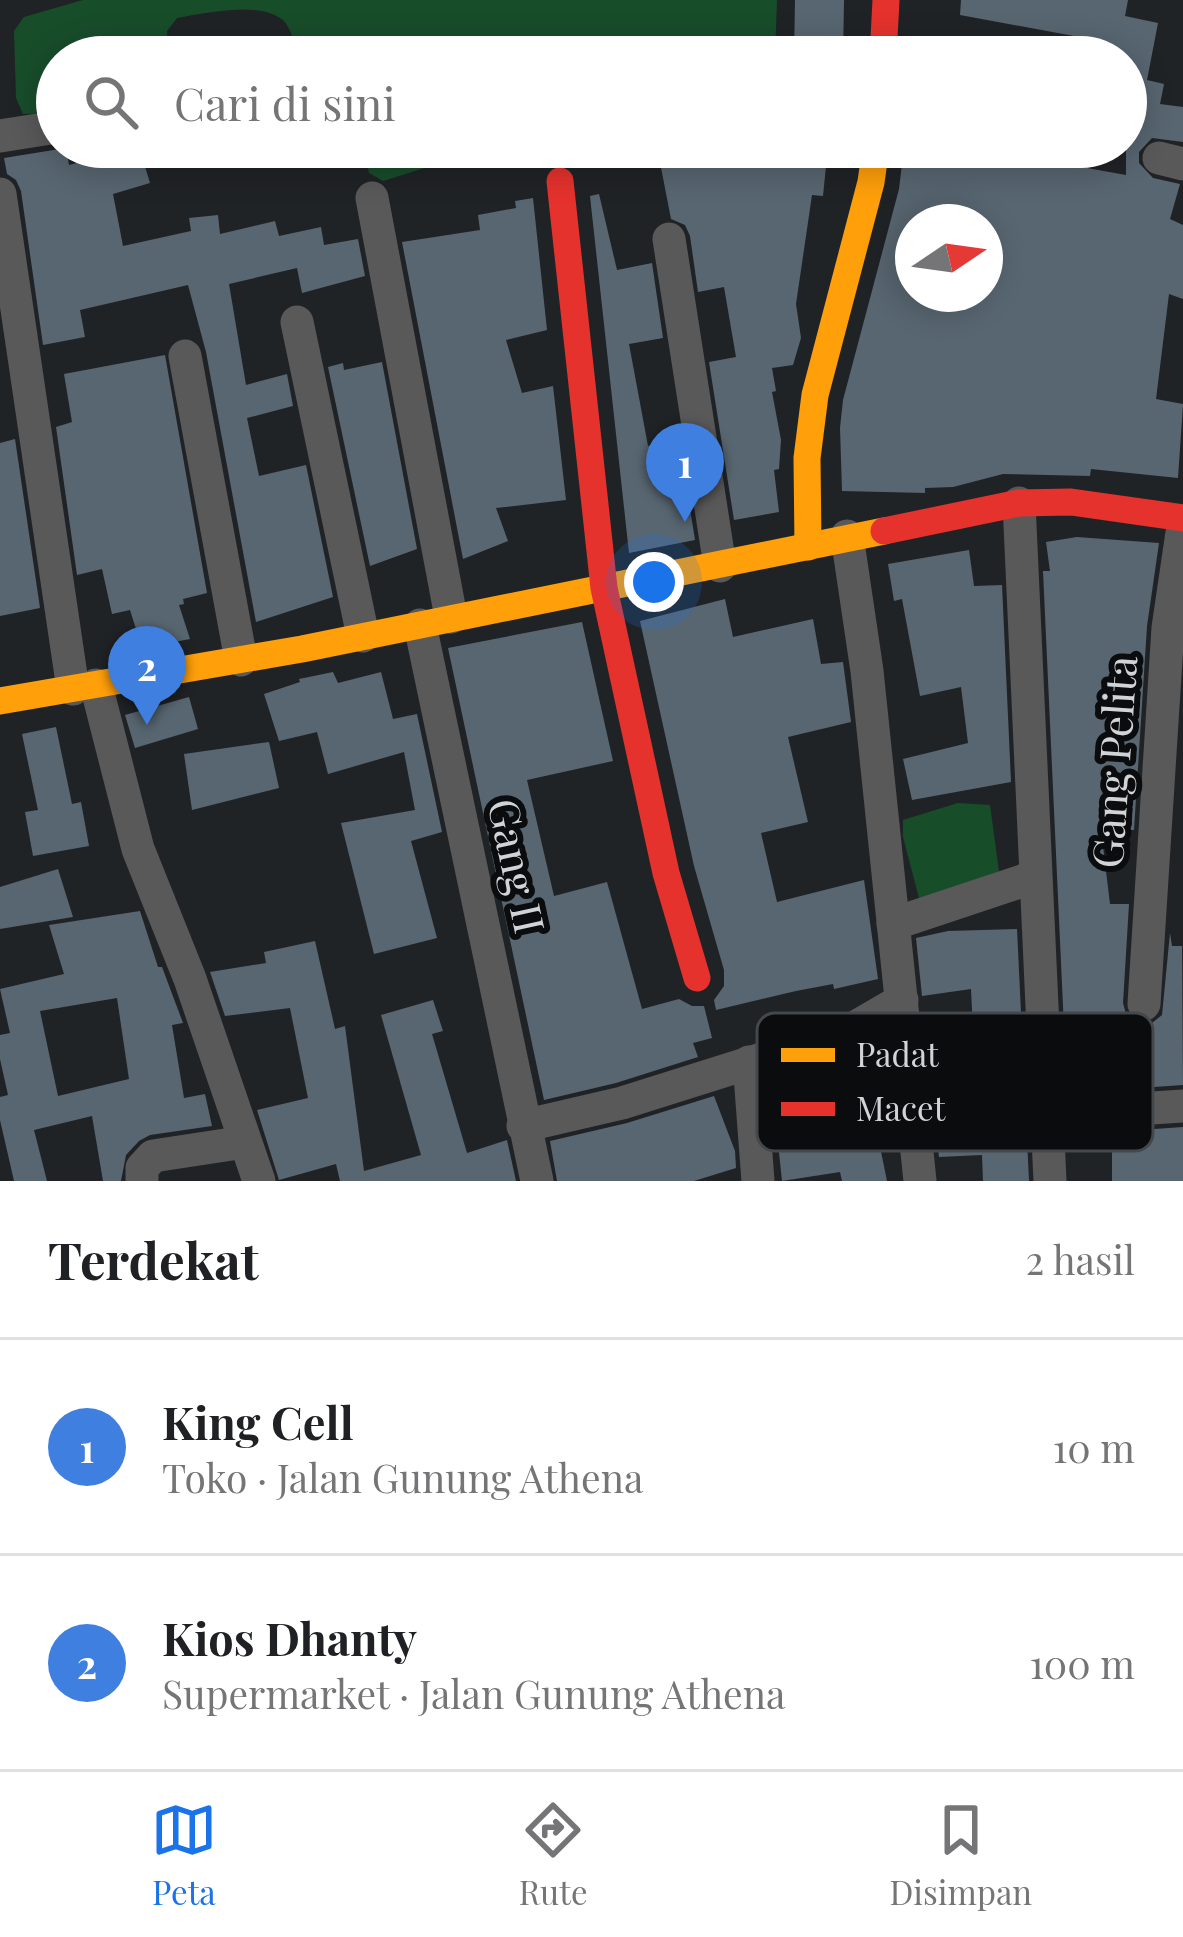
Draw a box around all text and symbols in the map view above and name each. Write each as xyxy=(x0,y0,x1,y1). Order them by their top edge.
search box xyxy=(36,36,1147,168)
icon: search xyxy=(78,69,144,135)
text: Cari di sini xyxy=(174,72,396,132)
north arrow xyxy=(895,204,1003,312)
pin: 1 xyxy=(646,423,724,522)
your location xyxy=(624,552,684,612)
pin: 2 xyxy=(108,626,186,725)
street label: Gang Pelita xyxy=(1078,654,1148,870)
street label: Gang II xyxy=(476,793,559,938)
legend xyxy=(757,1013,1153,1151)
text: Padat xyxy=(856,1031,940,1075)
text: Macet xyxy=(856,1085,947,1129)
text: Terdekat xyxy=(48,1225,259,1293)
text: 2 hasil xyxy=(1025,1233,1135,1285)
text: King Cell xyxy=(162,1391,354,1451)
text: 1 xyxy=(80,1421,94,1473)
text: 10 m xyxy=(1053,1421,1135,1473)
text: Toko · Jalan Gunung Athena xyxy=(162,1451,643,1503)
text: Kios Dhanty xyxy=(162,1607,417,1667)
text: 2 xyxy=(77,1637,97,1689)
text: 100 m xyxy=(1029,1637,1135,1689)
text: Supermarket · Jalan Gunung Athena xyxy=(162,1667,786,1719)
tab: Peta xyxy=(151,1797,217,1913)
tab: Rute xyxy=(519,1797,588,1913)
tab: Disimpan xyxy=(890,1797,1032,1913)

